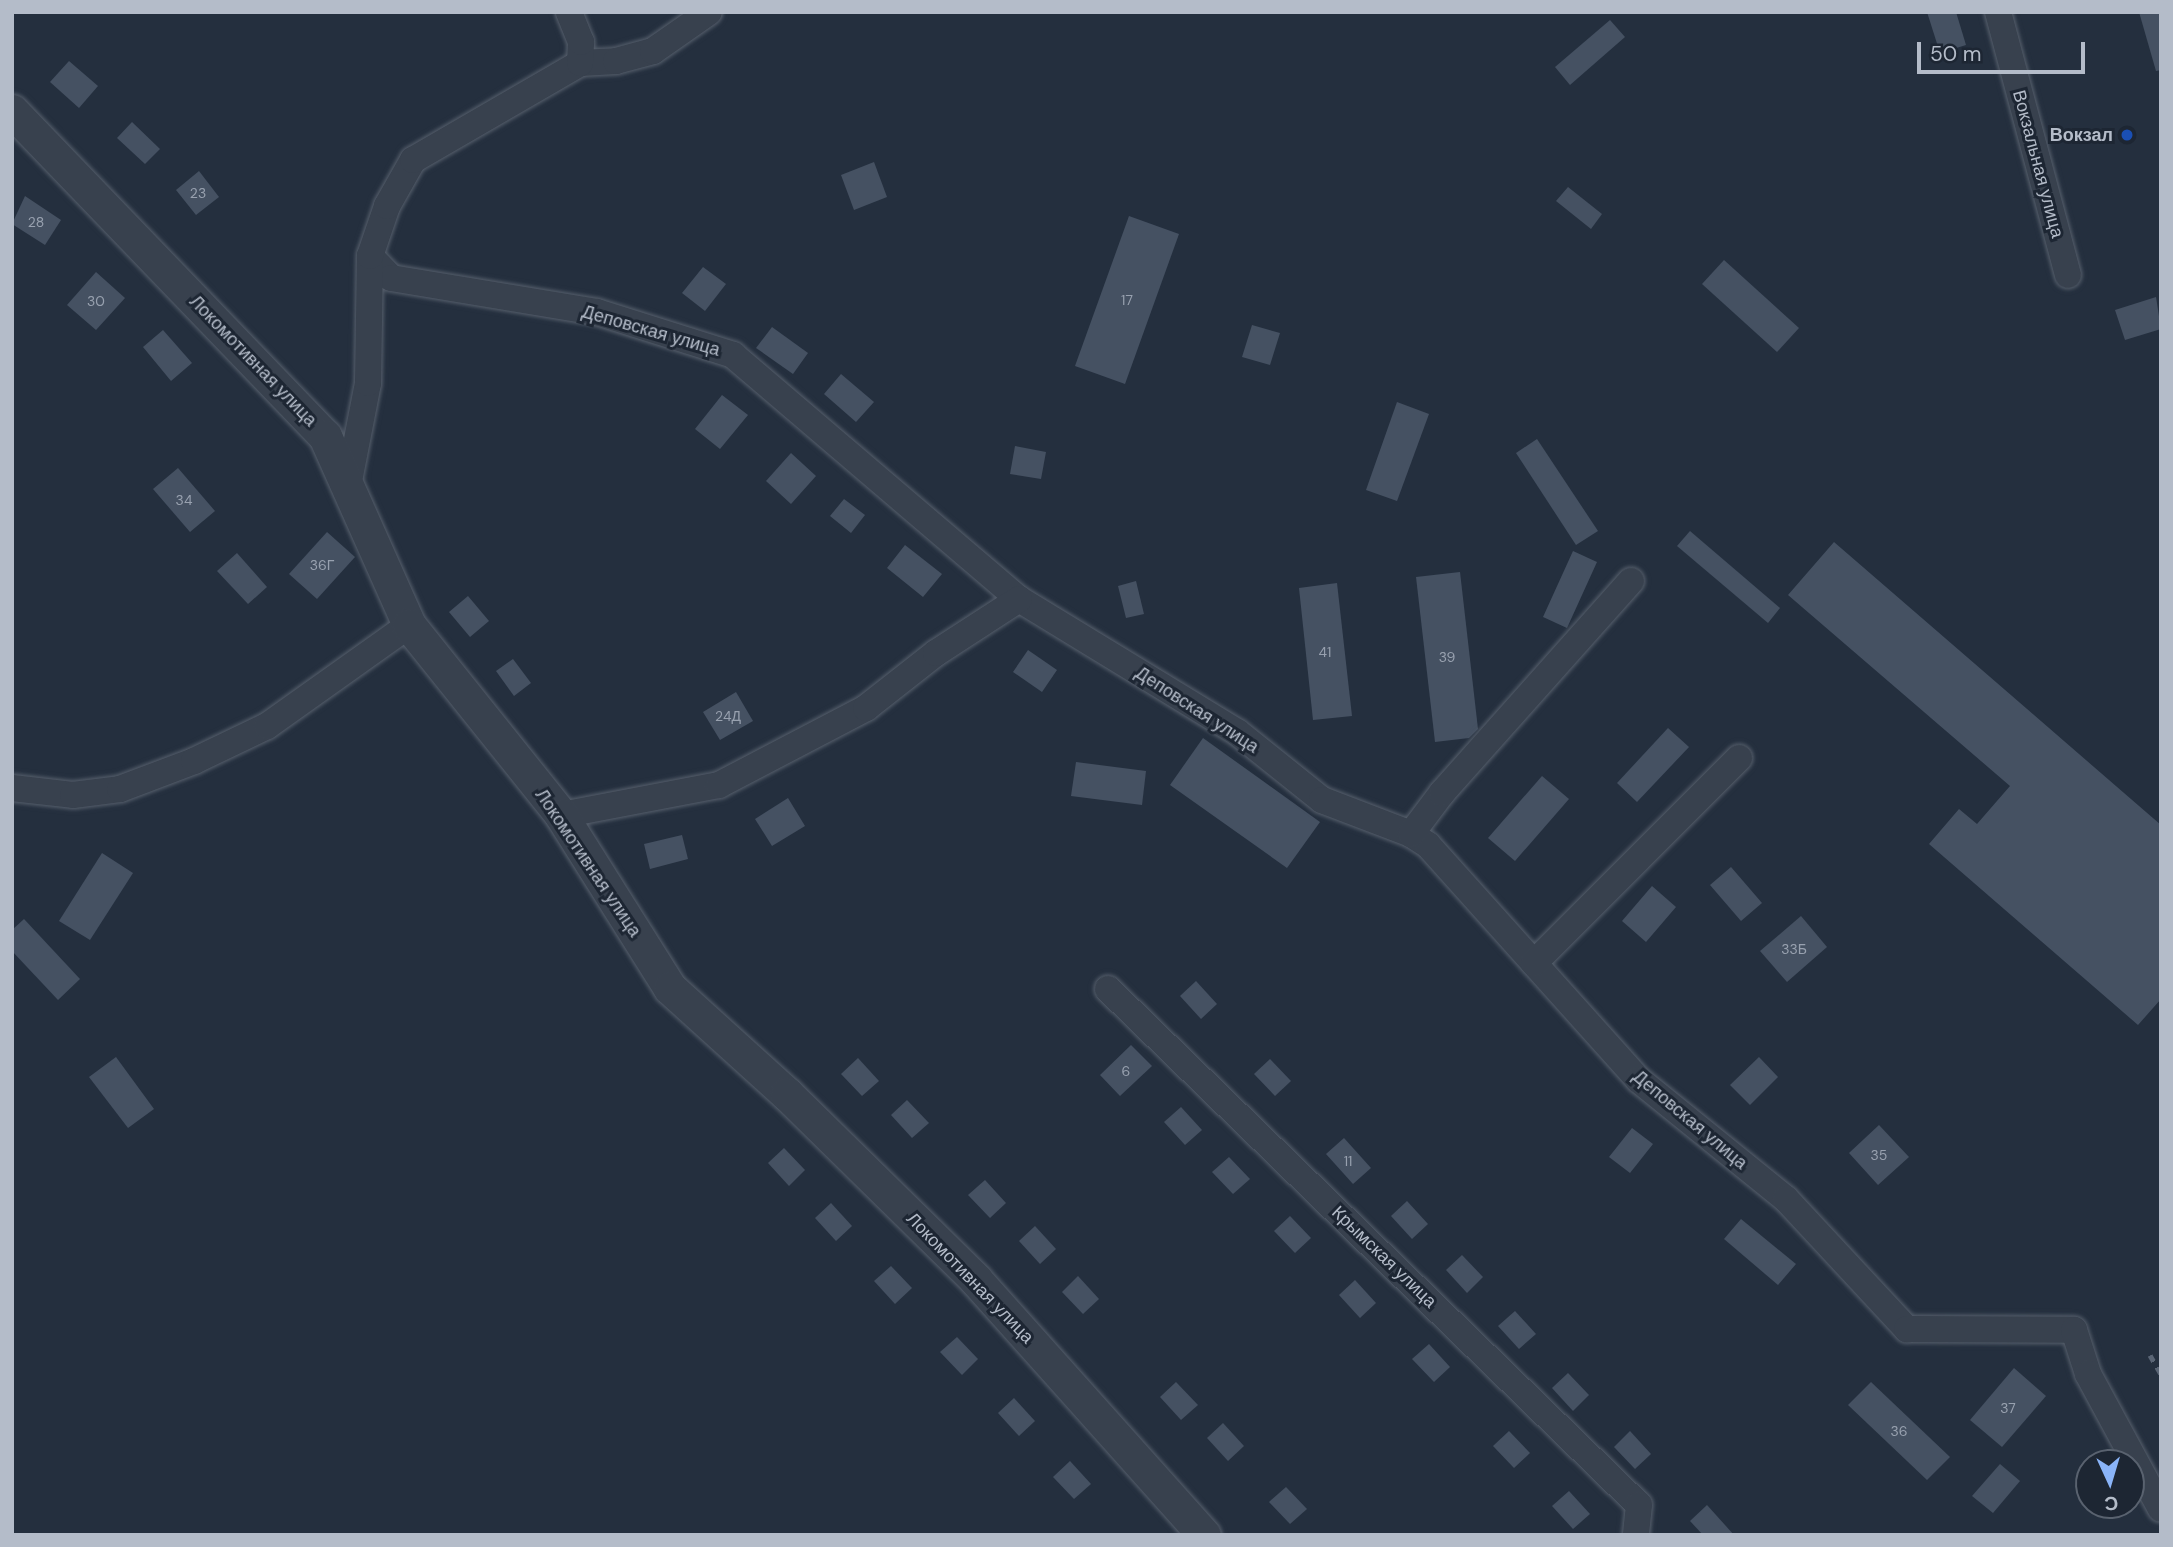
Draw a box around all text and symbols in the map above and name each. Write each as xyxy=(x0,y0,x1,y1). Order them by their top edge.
scale bar xyxy=(1921,28,2089,72)
text: 50 m xyxy=(1930,40,1981,68)
street label: Вокзальная улица xyxy=(2008,88,2068,240)
place label: Вокзал xyxy=(2050,124,2113,146)
marker: Вокзал xyxy=(2119,127,2135,143)
house number: 23 xyxy=(190,185,206,201)
house number: 28 xyxy=(28,214,44,230)
street label: Локомотивная улица xyxy=(185,291,321,431)
house number: 17 xyxy=(1121,292,1133,308)
house number: 30 xyxy=(87,293,105,309)
street label: Деповская улица xyxy=(579,301,723,361)
house number: 34 xyxy=(176,492,192,508)
house number: 36Г xyxy=(310,557,334,573)
house number: 41 xyxy=(1319,644,1331,660)
house number: 39 xyxy=(1439,649,1455,665)
street label: Деповская улица xyxy=(1131,662,1263,758)
house number: 24Д xyxy=(715,708,741,724)
street label: Локомотивная улица xyxy=(530,785,646,941)
house number: 33Б xyxy=(1781,941,1807,957)
house number: 6 xyxy=(1122,1063,1130,1079)
street label: Деповская улица xyxy=(1628,1066,1752,1174)
house number: 35 xyxy=(1871,1147,1887,1163)
house number: 11 xyxy=(1344,1153,1352,1169)
street label: Крымская улица xyxy=(1327,1202,1441,1312)
street label: Локомотивная улица xyxy=(902,1208,1038,1348)
house number: 37 xyxy=(2000,1400,2016,1416)
house number: 36 xyxy=(1890,1423,1908,1439)
north arrow xyxy=(2075,1449,2145,1519)
text: С xyxy=(2104,1491,2119,1516)

